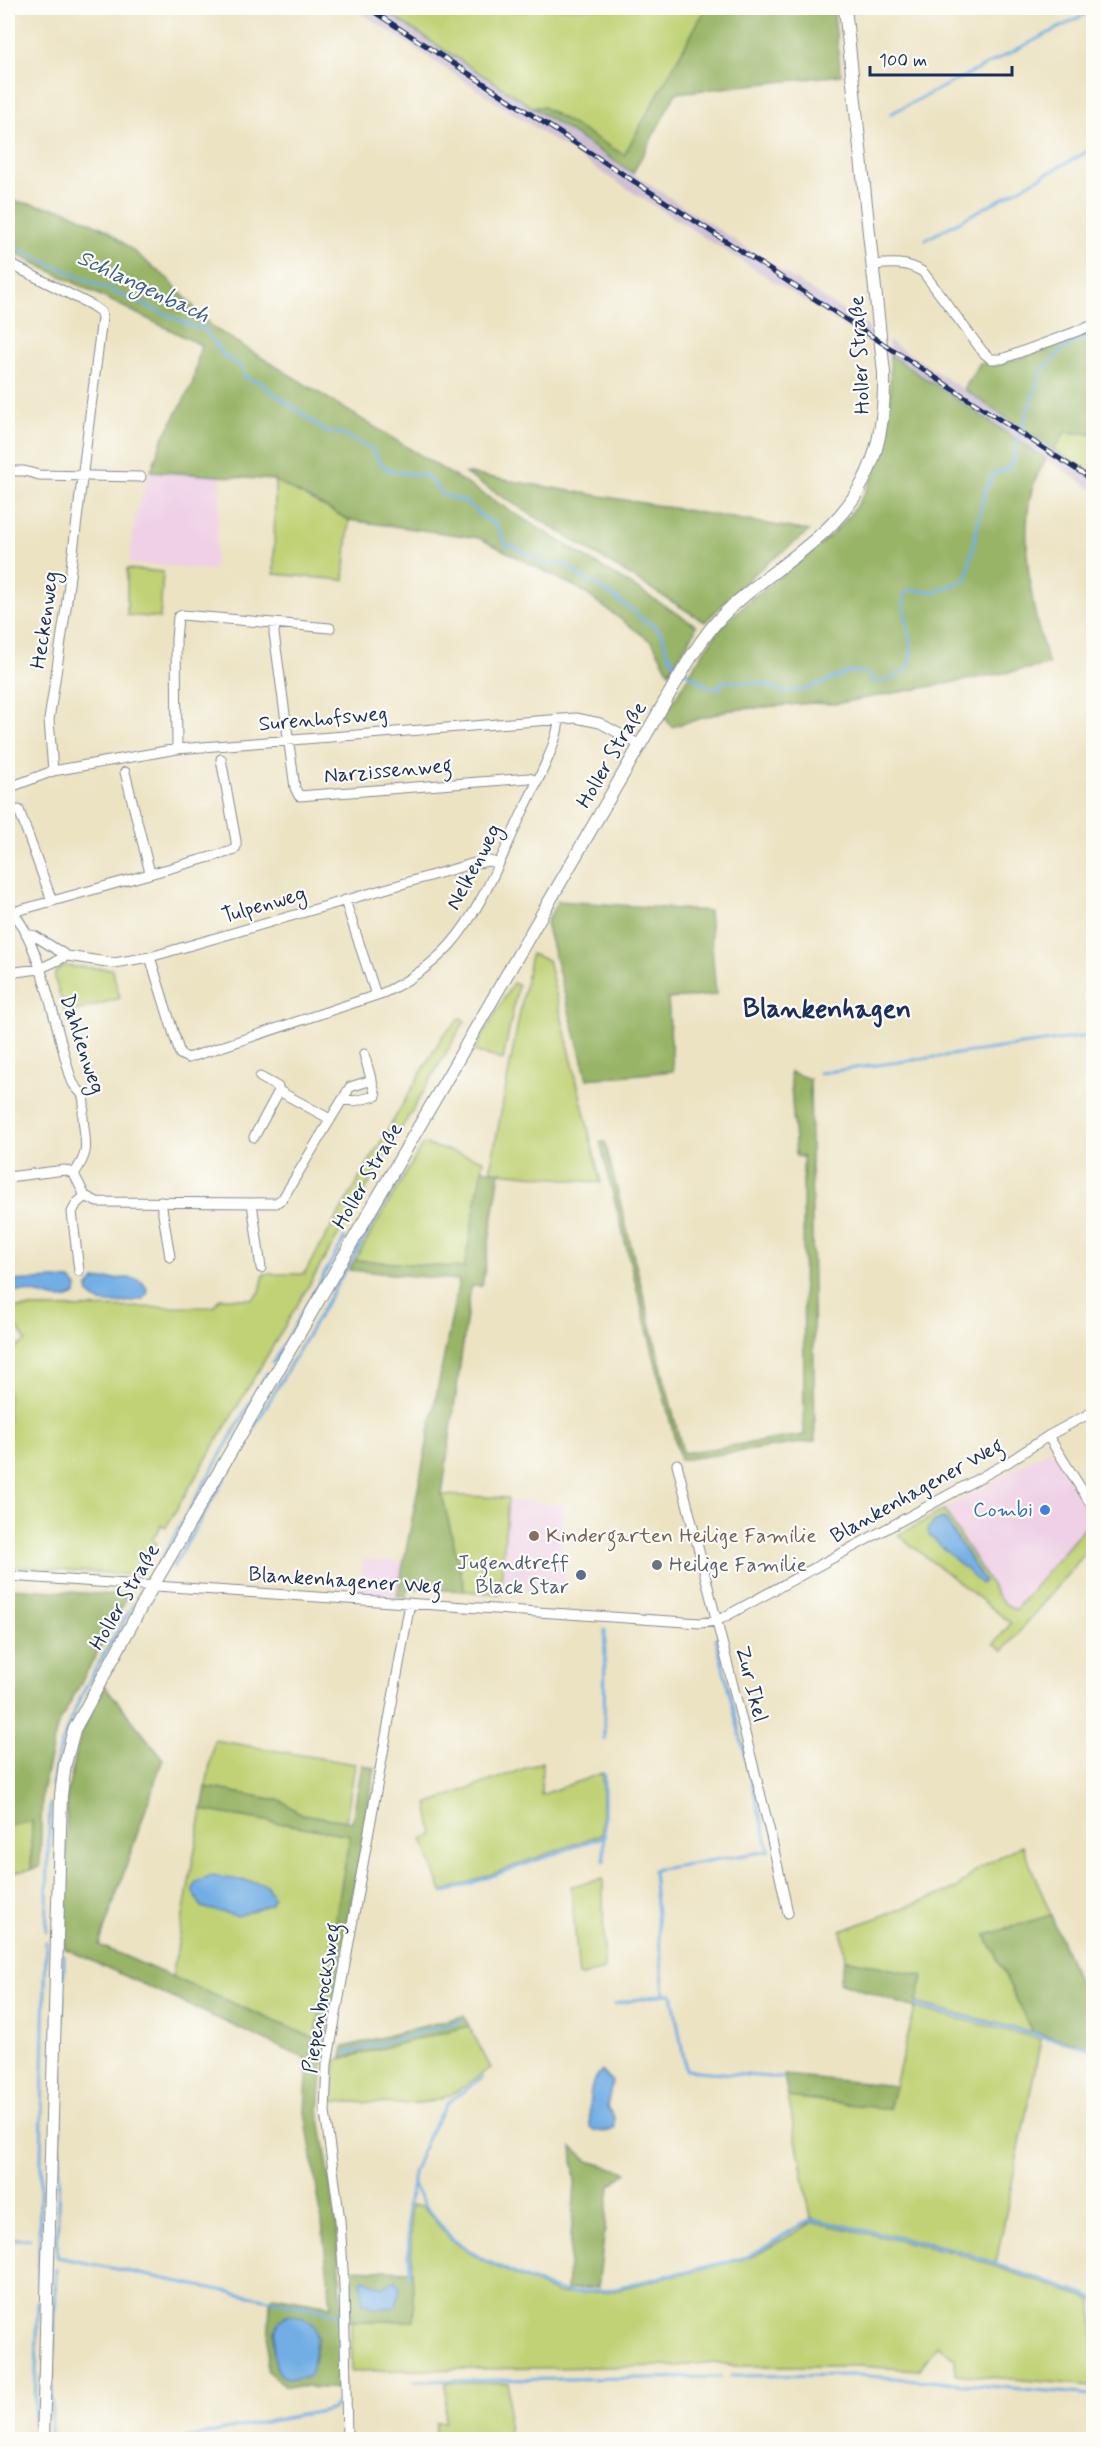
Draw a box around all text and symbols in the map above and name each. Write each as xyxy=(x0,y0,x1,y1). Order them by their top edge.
scale bar xyxy=(870,39,1012,77)
text: 100 m xyxy=(879,49,927,73)
water label: Schlangenbach xyxy=(72,244,214,332)
street label: Holler Straße xyxy=(843,295,877,415)
street label: Heckenweg xyxy=(24,569,67,671)
street label: Holler Straße xyxy=(570,697,654,813)
street label: Surenhofsweg xyxy=(257,699,389,739)
street label: Narzissenweg xyxy=(323,751,454,793)
street label: Nelkenweg xyxy=(440,819,509,915)
street label: Tulpenweg xyxy=(219,880,310,931)
street label: Dahlienweg xyxy=(52,991,111,1098)
district label: Blankenhagen xyxy=(743,992,911,1028)
street label: Holler Straße xyxy=(326,1118,410,1234)
street label: Blankenhagener Weg xyxy=(825,1432,1010,1552)
place label: Combi xyxy=(973,1496,1033,1524)
marker: Combi xyxy=(1038,1503,1052,1517)
place label: Kindergarten Heilige Familie xyxy=(546,1522,817,1552)
marker: Kindergarten Heilige Familie xyxy=(527,1529,541,1543)
street label: Holler Straße xyxy=(83,1539,167,1655)
place label: Jugendtreff Black Star xyxy=(457,1549,569,1601)
place label: Heilige Familie xyxy=(669,1551,807,1579)
marker: Heilige Familie xyxy=(650,1558,664,1572)
street label: Blankenhagener Weg xyxy=(247,1560,443,1604)
marker: Jugendtreff Black Star xyxy=(574,1568,588,1582)
street label: Zur Ikel xyxy=(728,1643,774,1725)
street label: Piepenbrocksweg xyxy=(296,1921,350,2076)

